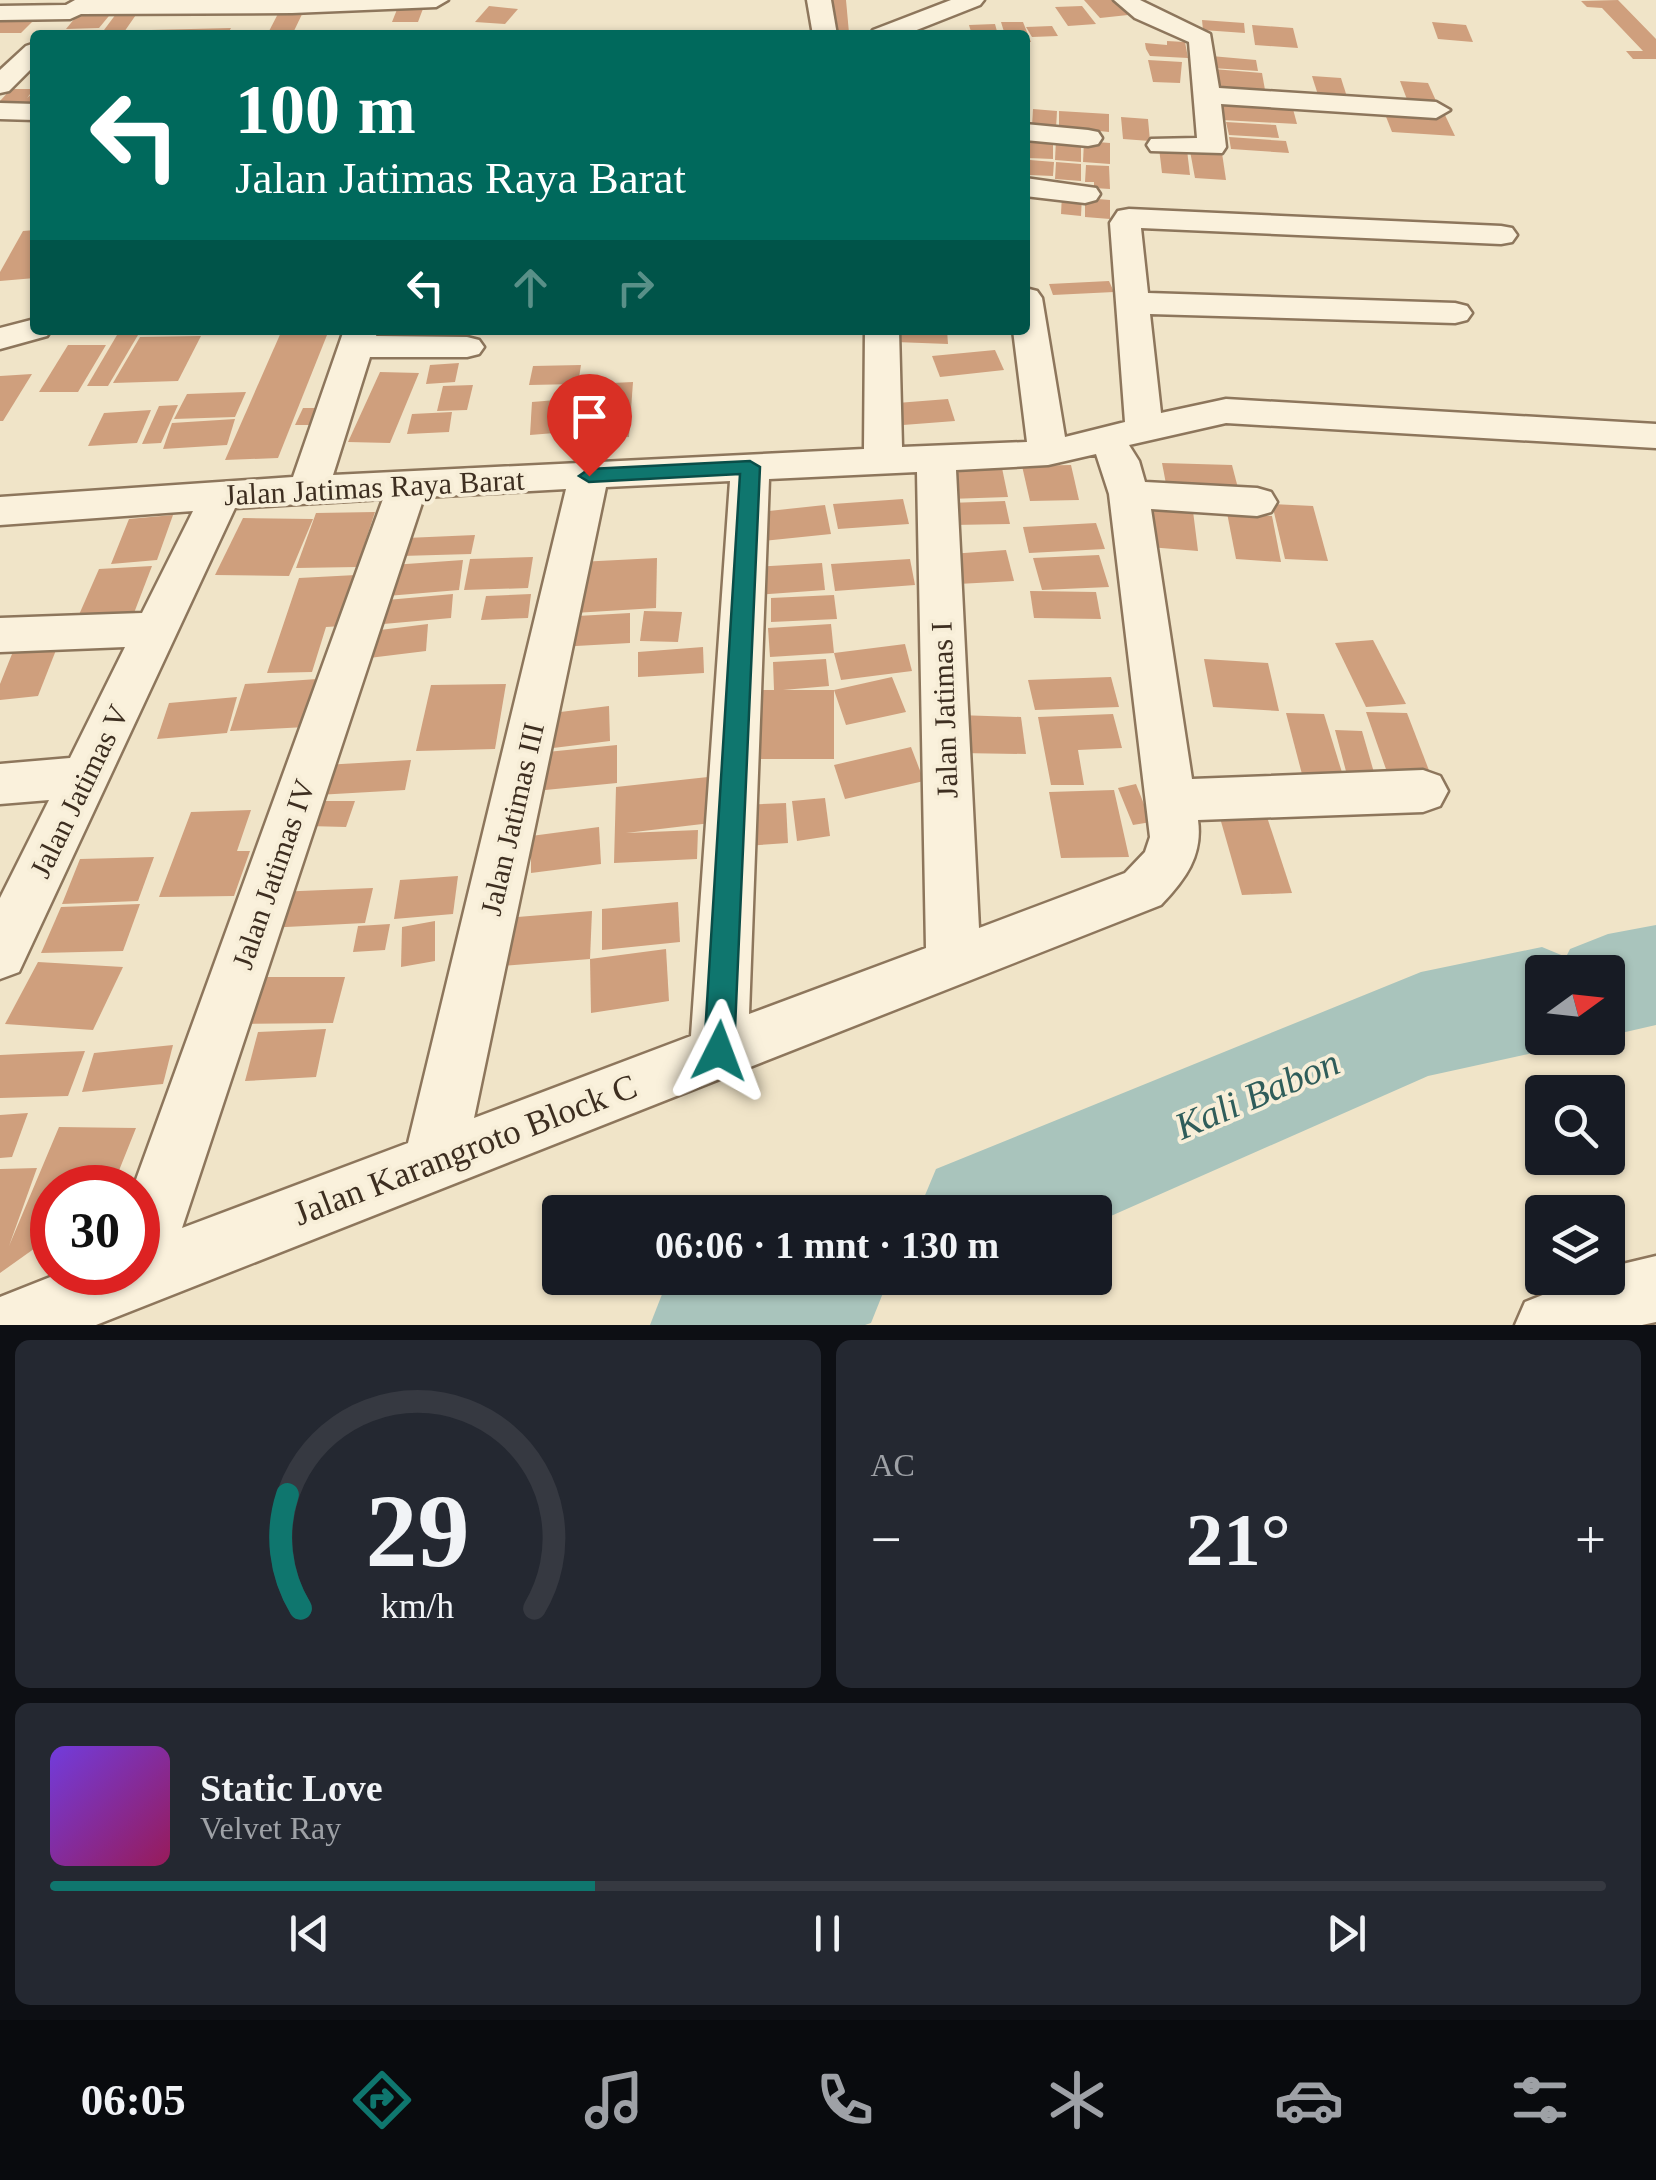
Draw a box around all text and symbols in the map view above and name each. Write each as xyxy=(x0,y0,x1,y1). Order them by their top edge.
icon: left xyxy=(70,70,200,200)
text: 100 m xyxy=(235,71,416,148)
text: Jalan Jatimas Raya Barat xyxy=(235,153,686,203)
icon: left xyxy=(398,260,453,315)
icon: ahead xyxy=(503,260,558,315)
icon: right xyxy=(608,260,663,315)
pin xyxy=(547,374,632,477)
icon: arrive xyxy=(562,389,617,444)
street label: Jalan Jatimas Raya Barat xyxy=(223,463,526,511)
street label: Jalan Jatimas I xyxy=(924,621,964,799)
street label: Jalan Jatimas V xyxy=(23,699,135,883)
street label: Jalan Jatimas III xyxy=(474,720,550,918)
street label: Jalan Jatimas IV xyxy=(225,775,321,973)
north arrow xyxy=(1525,955,1625,1055)
map controls xyxy=(1525,955,1625,1295)
position arrow xyxy=(667,999,771,1103)
water label: Kali Babon xyxy=(1168,1041,1345,1148)
street label: Jalan Karangroto Block C xyxy=(288,1066,642,1234)
button: search xyxy=(1525,1075,1625,1175)
speed limit sign: 30 xyxy=(30,1165,160,1295)
button: layers xyxy=(1525,1195,1625,1295)
text: 06:06 · 1 mnt · 130 m xyxy=(655,1224,999,1266)
text: AC xyxy=(871,1447,915,1483)
text: 29 xyxy=(366,1473,470,1588)
text: 21° xyxy=(1186,1498,1291,1581)
text: − xyxy=(871,1509,902,1570)
text: + xyxy=(1575,1509,1606,1570)
text: km/h xyxy=(381,1586,455,1626)
text: Static Love xyxy=(200,1767,383,1809)
text: Velvet Ray xyxy=(200,1810,341,1846)
icon: previous xyxy=(282,1906,337,1961)
icon: pause xyxy=(800,1906,855,1961)
icon: next xyxy=(1319,1906,1374,1961)
icon: directions xyxy=(347,2065,417,2135)
icon: music xyxy=(579,2065,649,2135)
icon: phone xyxy=(810,2065,880,2135)
icon: climate xyxy=(1042,2065,1112,2135)
icon: car xyxy=(1274,2065,1344,2135)
icon: filters xyxy=(1505,2065,1575,2135)
text: 06:05 xyxy=(81,2075,186,2125)

